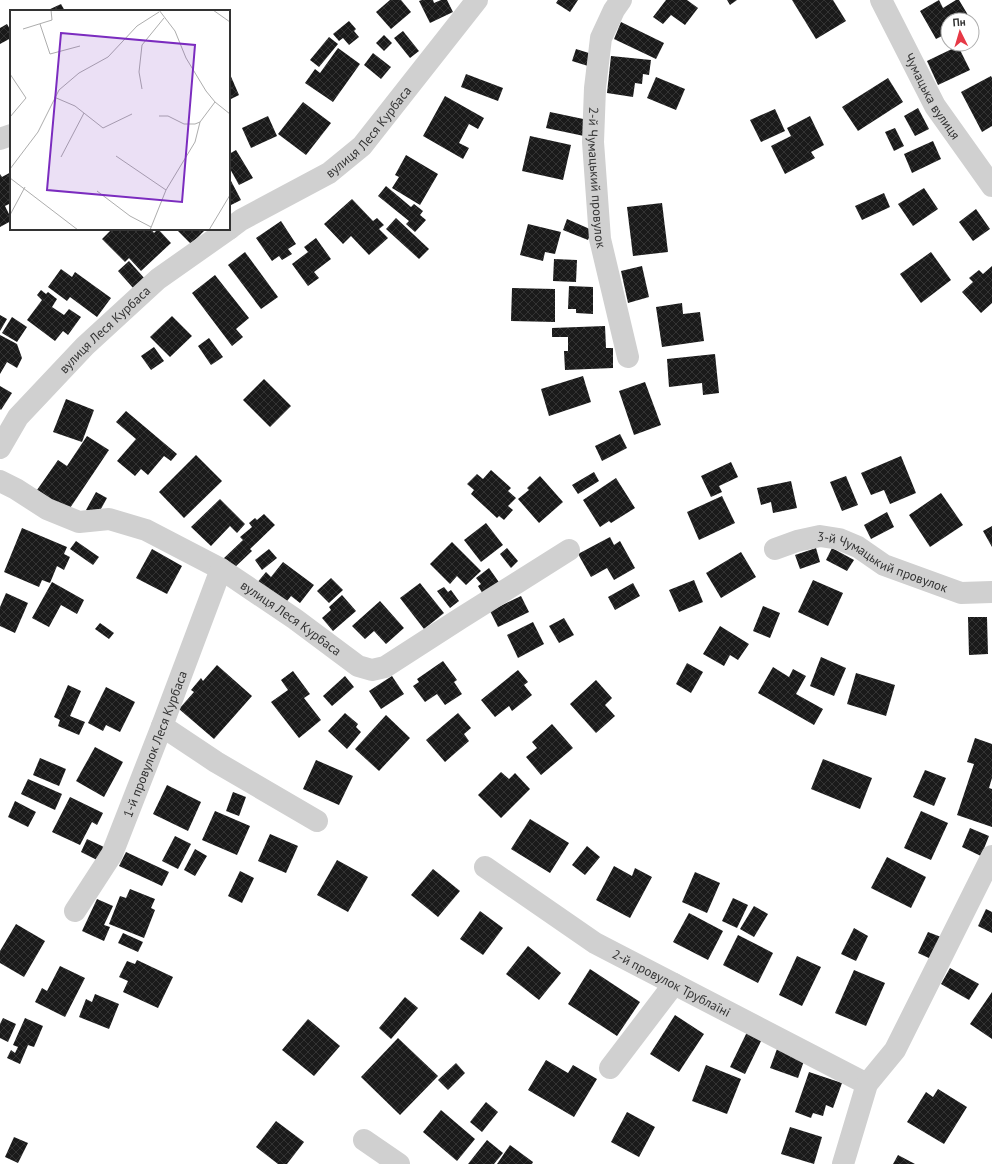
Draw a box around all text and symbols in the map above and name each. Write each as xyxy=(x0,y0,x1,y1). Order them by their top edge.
inset map xyxy=(10,10,230,230)
north arrow xyxy=(940,12,980,52)
text: Пн xyxy=(952,14,966,30)
street label: Чумацька вулиця xyxy=(901,50,964,143)
street label: вулиця Леся Курбаса xyxy=(322,82,415,181)
street label: 2-й Чумацький провулок xyxy=(584,107,611,250)
street label: вулиця Леся Курбаса xyxy=(55,282,154,377)
street label: 3-й Чумацький провулок xyxy=(816,527,951,596)
street label: вулиця Леся Курбаса xyxy=(237,576,345,659)
street label: 1-й провулок Леся Курбаса xyxy=(119,668,191,820)
street label: 2-й провулок Трублаїні xyxy=(609,945,734,1020)

